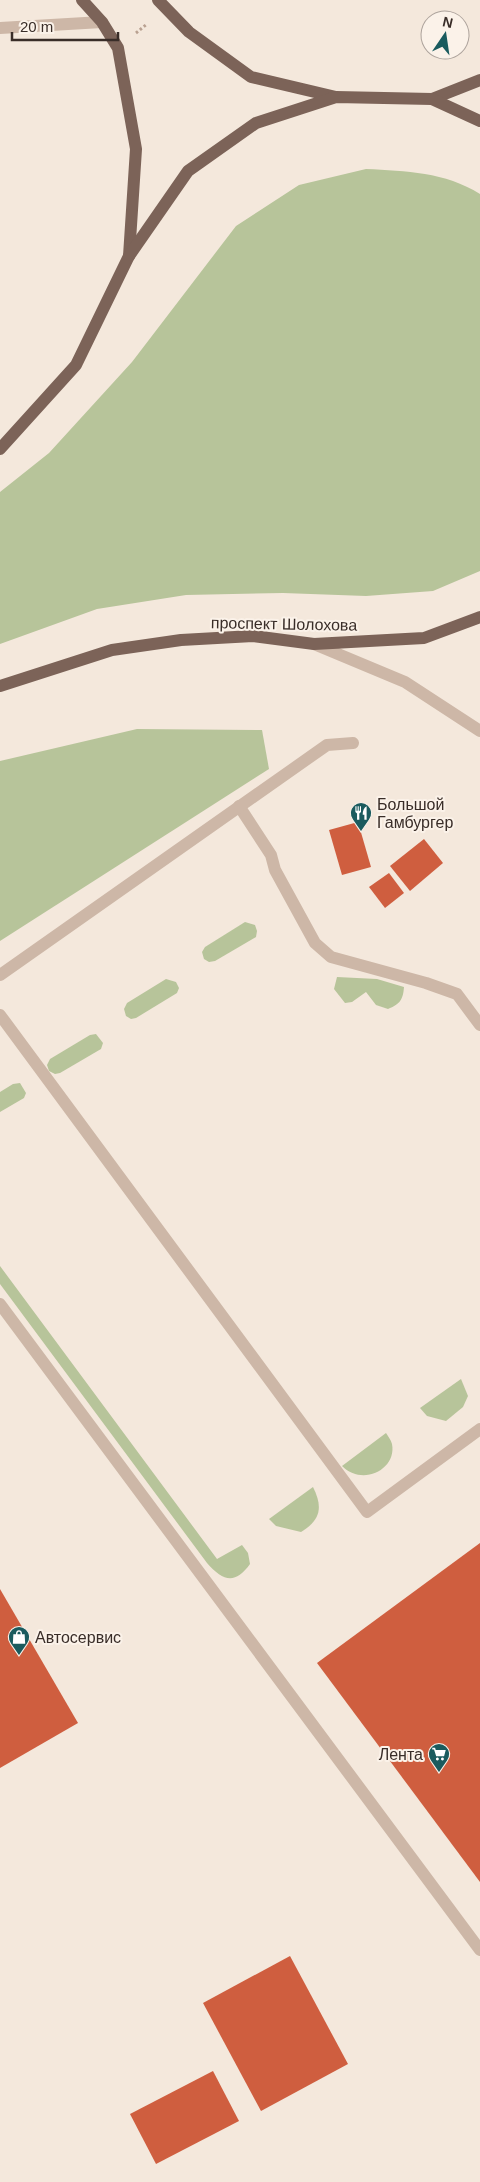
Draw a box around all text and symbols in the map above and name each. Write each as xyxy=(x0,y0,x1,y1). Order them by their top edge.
scale bar xyxy=(12,10,119,42)
north arrow xyxy=(420,10,470,60)
text: N xyxy=(441,13,455,31)
text: 20 m xyxy=(20,18,53,35)
street label: проспект Шолохова xyxy=(211,614,357,634)
place label: Большой Гамбургер xyxy=(377,796,453,831)
restaurant icon: Большой Гамбургер xyxy=(349,801,373,832)
shop icon: Автосервис xyxy=(7,1625,31,1656)
place label: Автосервис xyxy=(35,1629,121,1646)
supermarket icon: Лента xyxy=(427,1742,451,1773)
place label: Лента xyxy=(379,1746,423,1763)

